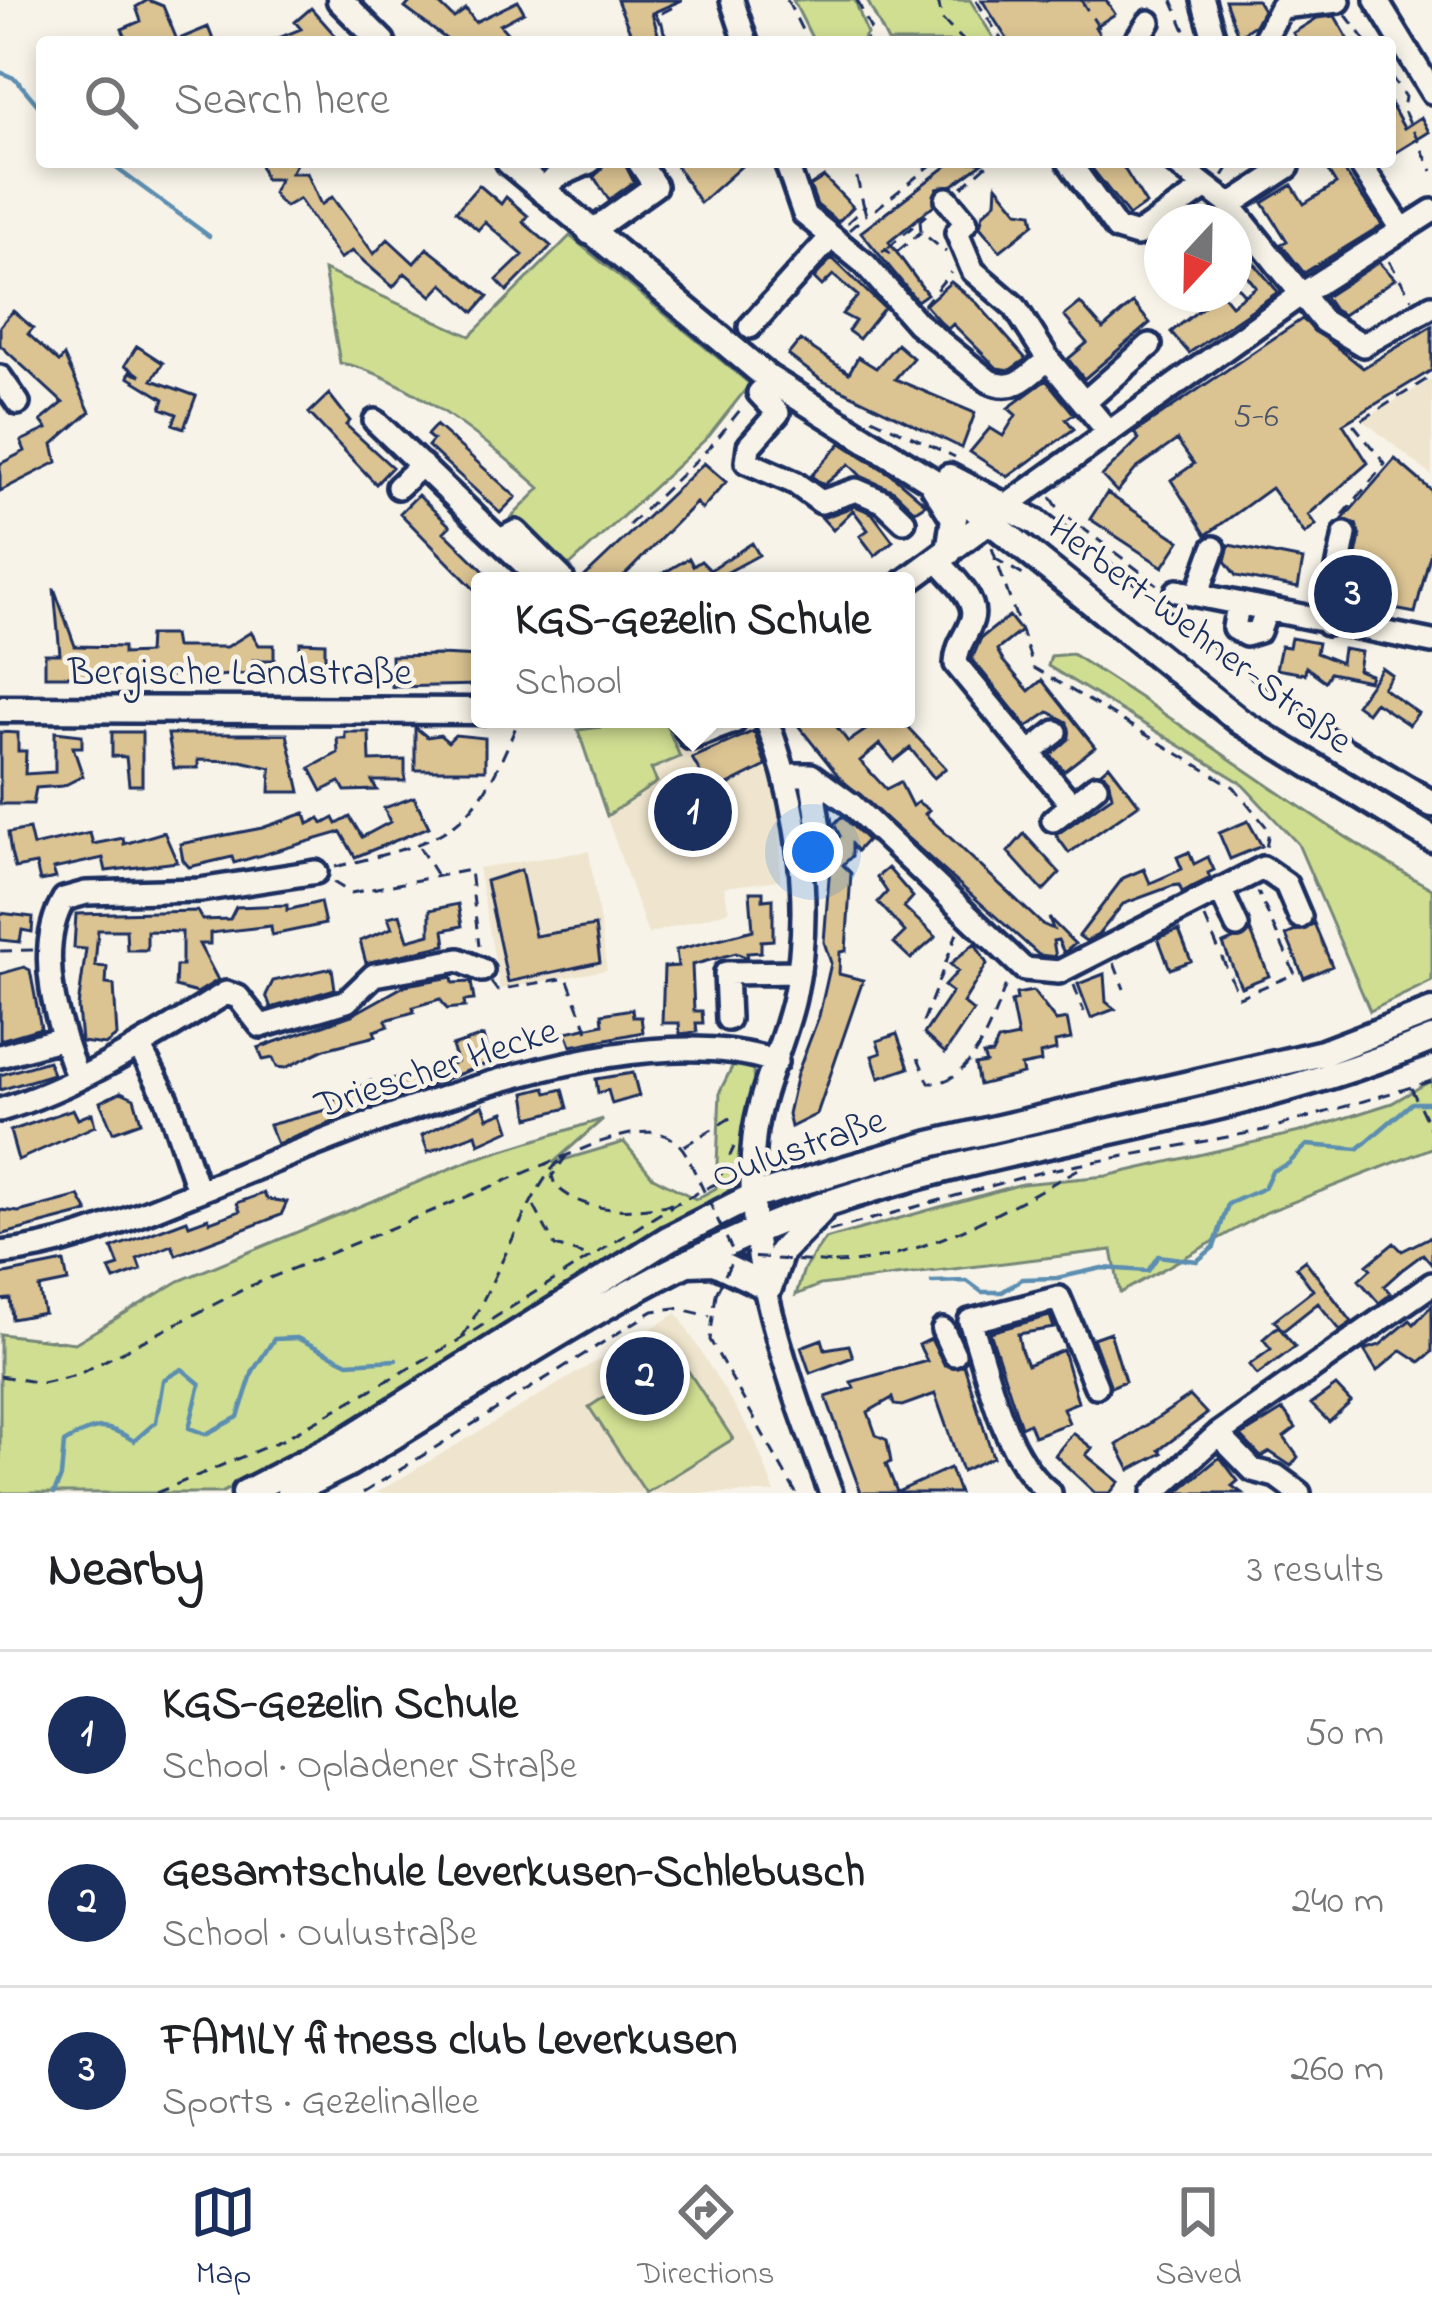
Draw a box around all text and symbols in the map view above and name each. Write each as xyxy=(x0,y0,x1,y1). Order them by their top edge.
search box xyxy=(36,36,1396,168)
icon: search xyxy=(78,69,144,135)
text: Search here xyxy=(174,69,390,135)
north arrow xyxy=(1144,204,1252,312)
house number: 5-6 xyxy=(1233,394,1279,442)
street label: Herbert-Wehner-Straße xyxy=(1035,502,1364,770)
pin: 3 xyxy=(1314,549,1392,639)
popup xyxy=(471,572,915,728)
text: KGS-Gezelin Schule xyxy=(515,589,871,655)
street label: Bergische Landstraße xyxy=(67,646,412,703)
text: School xyxy=(515,655,622,712)
pin: 1 xyxy=(654,767,732,857)
your location xyxy=(783,822,843,882)
street label: Driescher Hecke xyxy=(307,1004,566,1136)
street label: Oulustraße xyxy=(704,1093,894,1206)
pin: 2 xyxy=(606,1331,684,1421)
text: Nearby xyxy=(48,1534,204,1609)
text: 3 results xyxy=(1247,1543,1384,1600)
text: KGS-Gezelin Schule xyxy=(162,1673,518,1739)
text: 1 xyxy=(81,1706,93,1763)
text: 50 m xyxy=(1305,1706,1384,1763)
text: School · Opladener Straße xyxy=(162,1739,577,1796)
text: Gesamtschule Leverkusen-Schlebusch xyxy=(162,1841,865,1907)
text: 2 xyxy=(77,1874,97,1931)
text: 240 m xyxy=(1292,1874,1384,1931)
text: School · Oulustraße xyxy=(162,1907,477,1964)
text: FAMILY fitness club Leverkusen xyxy=(162,2009,737,2075)
text: 3 xyxy=(79,2042,95,2099)
text: 260 m xyxy=(1291,2042,1384,2099)
text: Sports · Gezelinallee xyxy=(162,2075,479,2132)
tab: Map xyxy=(190,2179,256,2299)
tab: Directions xyxy=(637,2179,775,2299)
tab: Saved xyxy=(1155,2179,1242,2299)

